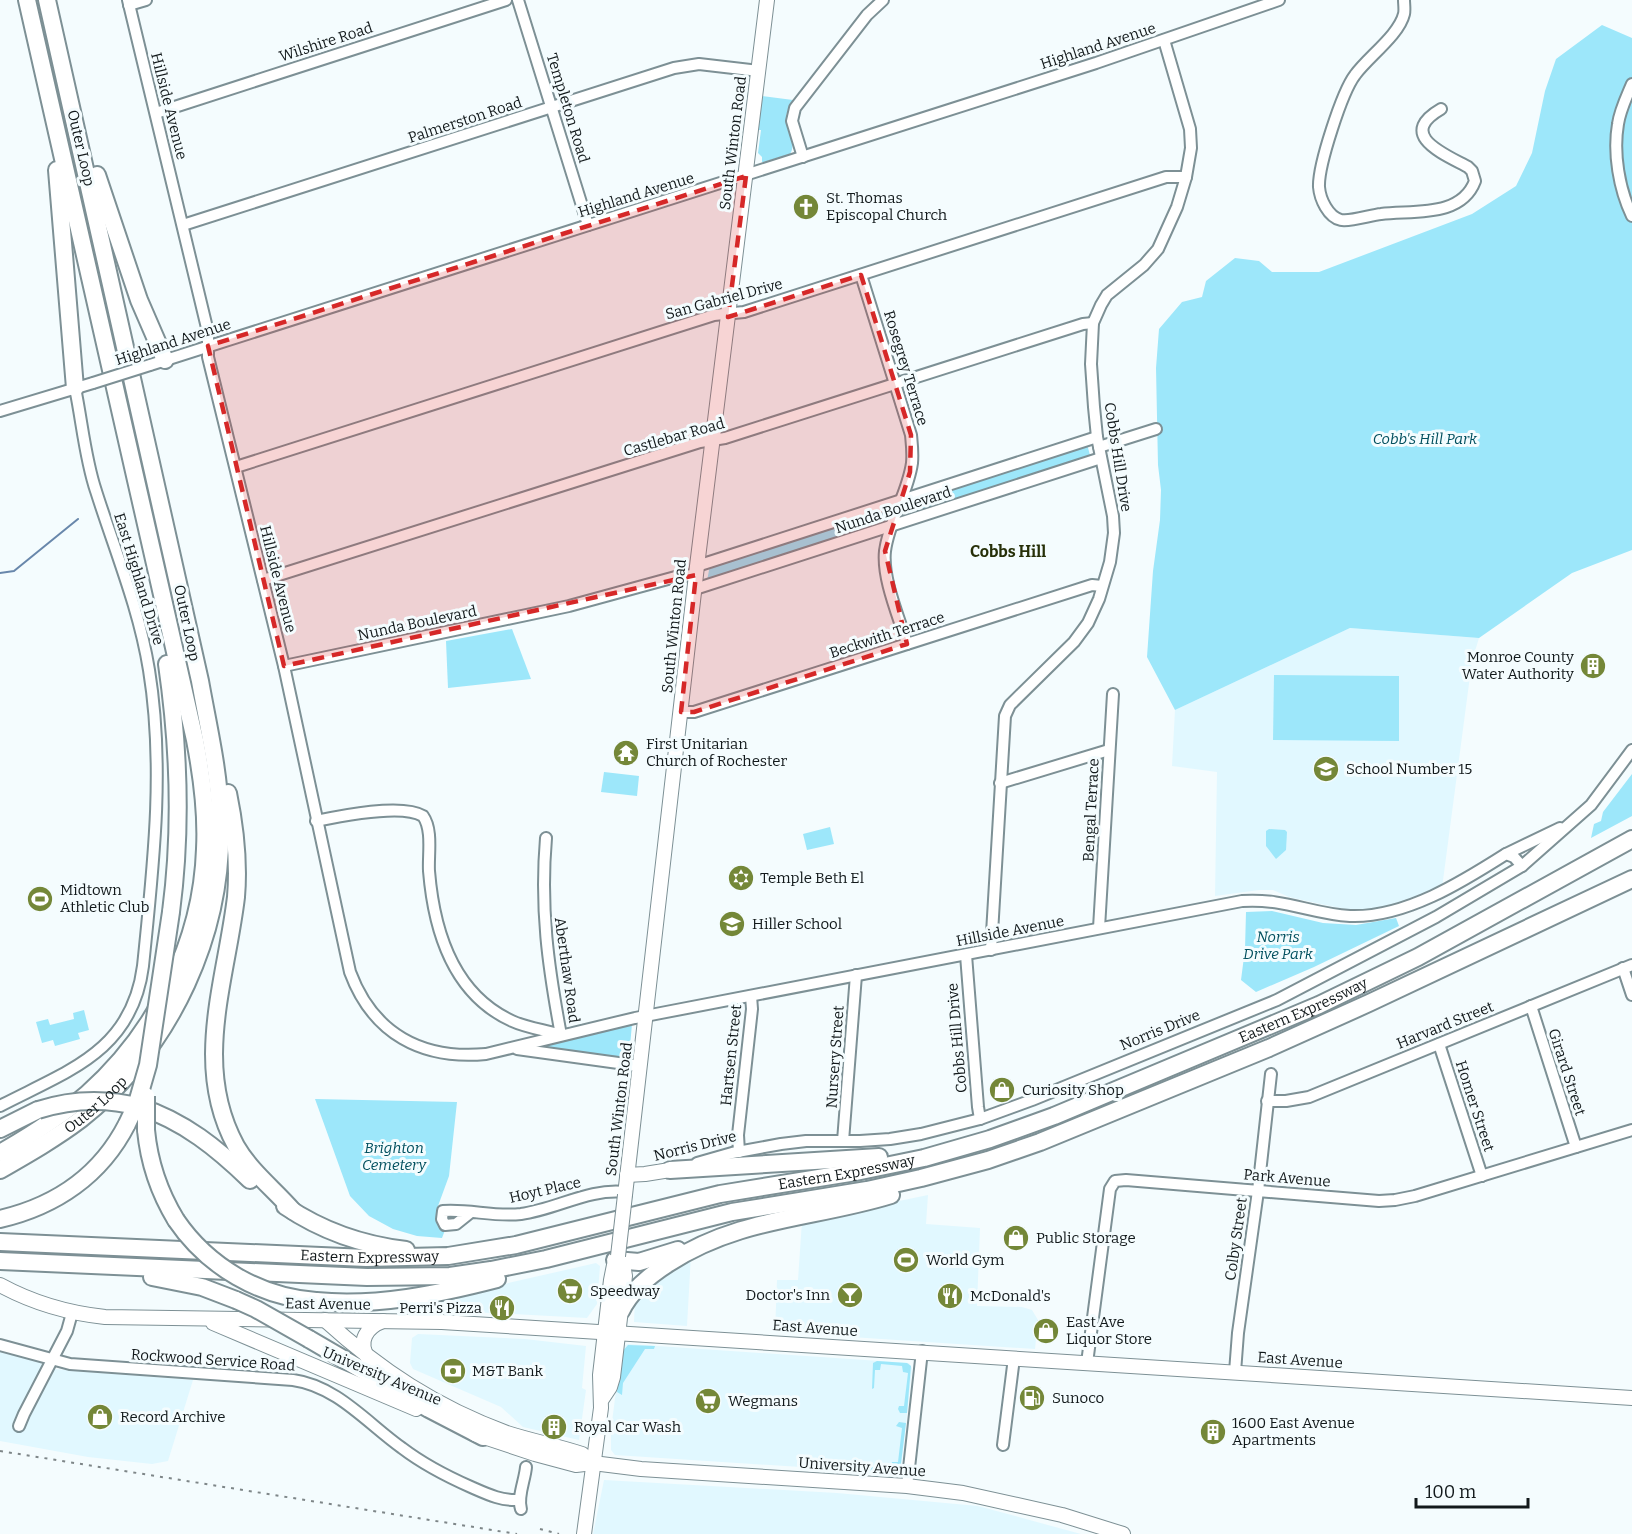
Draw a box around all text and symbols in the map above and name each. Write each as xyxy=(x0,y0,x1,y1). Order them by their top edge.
street label: Wilshire Road xyxy=(277,18,375,66)
street label: Highland Avenue xyxy=(1038,19,1158,73)
street label: Hillside Avenue xyxy=(147,51,191,161)
street label: Templeton Road xyxy=(543,51,593,165)
street label: South Winton Road xyxy=(716,75,750,211)
street label: Palmerston Road xyxy=(406,93,524,147)
street label: Outer Loop xyxy=(63,108,99,188)
street label: Highland Avenue xyxy=(576,169,696,221)
place label: St. Thomas Episcopal Church xyxy=(826,189,948,224)
church icon: St. Thomas Episcopal Church xyxy=(791,192,821,222)
street label: San Gabriel Drive xyxy=(663,275,785,323)
street label: Rosegrey Terrace xyxy=(880,308,932,428)
street label: Highland Avenue xyxy=(113,315,233,369)
street label: Cobbs Hill Drive xyxy=(1100,401,1136,513)
street label: Castlebar Road xyxy=(621,414,727,460)
park label: Cobb's Hill Park xyxy=(1373,430,1478,448)
street label: Nunda Boulevard xyxy=(833,483,954,537)
street label: East Highland Drive xyxy=(110,511,168,647)
street label: Hillside Avenue xyxy=(256,524,300,634)
district label: Cobbs Hill xyxy=(970,542,1046,561)
street label: South Winton Road xyxy=(658,558,690,694)
street label: Outer Loop xyxy=(170,583,204,663)
street label: Nunda Boulevard xyxy=(356,602,478,644)
street label: Beckwith Terrace xyxy=(827,608,947,662)
place label: Monroe County Water Authority xyxy=(1462,648,1574,683)
building icon: Monroe County Water Authority xyxy=(1578,651,1608,681)
place label: First Unitarian Church of Rochester xyxy=(646,735,787,770)
temple icon: First Unitarian Church of Rochester xyxy=(611,738,641,768)
school or university icon: School Number 15 xyxy=(1311,754,1341,784)
street label: Bengal Terrace xyxy=(1079,758,1103,862)
place label: School Number 15 xyxy=(1346,760,1472,778)
synagogue icon: Temple Beth El xyxy=(726,863,756,893)
place label: Temple Beth El xyxy=(760,869,864,887)
place label: Midtown Athletic Club xyxy=(60,881,149,916)
sports icon: Midtown Athletic Club xyxy=(25,884,55,914)
school or university icon: Hiller School xyxy=(717,909,747,939)
street label: Hillside Avenue xyxy=(955,912,1065,950)
place label: Hiller School xyxy=(752,915,842,933)
street label: Aberthaw Road xyxy=(551,916,583,1024)
park label: Norris Drive Park xyxy=(1243,928,1314,963)
street label: Eastern Expressway xyxy=(1236,974,1370,1047)
street label: Cobbs Hill Drive xyxy=(943,982,971,1094)
street label: Harvard Street xyxy=(1394,997,1497,1053)
street label: Hartsen Street xyxy=(717,1003,745,1107)
street label: Nursery Street xyxy=(822,1004,848,1109)
street label: Norris Drive xyxy=(1117,1006,1203,1054)
street label: Girard Street xyxy=(1544,1026,1590,1118)
street label: South Winton Road xyxy=(602,1041,636,1177)
street label: Homer Street xyxy=(1452,1058,1498,1154)
street label: Outer Loop xyxy=(61,1073,131,1137)
shop icon: Curiosity Shop xyxy=(987,1075,1017,1105)
place label: Curiosity Shop xyxy=(1022,1081,1124,1099)
street label: Norris Drive xyxy=(652,1127,738,1165)
park label: Brighton Cemetery xyxy=(362,1139,427,1174)
street label: Eastern Expressway xyxy=(777,1151,917,1193)
street label: Park Avenue xyxy=(1243,1165,1331,1191)
street label: Hoyt Place xyxy=(507,1173,583,1207)
street label: Colby Street xyxy=(1221,1196,1251,1282)
shop icon: Public Storage xyxy=(1001,1223,1031,1253)
place label: Public Storage xyxy=(1036,1229,1136,1247)
sports icon: World Gym xyxy=(891,1245,921,1275)
street label: Eastern Expressway xyxy=(300,1246,439,1267)
place label: World Gym xyxy=(926,1251,1005,1269)
supermarket icon: Speedway xyxy=(555,1276,585,1306)
bar icon: Doctor's Inn xyxy=(835,1280,865,1310)
restaurant icon: McDonald's xyxy=(935,1281,965,1311)
place label: Speedway xyxy=(590,1282,660,1300)
place label: Doctor's Inn xyxy=(746,1286,830,1304)
place label: McDonald's xyxy=(970,1287,1051,1305)
restaurant icon: Perri's Pizza xyxy=(487,1293,517,1323)
street label: East Avenue xyxy=(285,1294,371,1314)
place label: Perri's Pizza xyxy=(399,1299,482,1317)
place label: East Ave Liquor Store xyxy=(1066,1313,1152,1348)
street label: East Avenue xyxy=(772,1316,858,1340)
shop icon: East Ave Liquor Store xyxy=(1031,1316,1061,1346)
street label: University Avenue xyxy=(320,1343,444,1409)
street label: Rockwood Service Road xyxy=(130,1345,296,1375)
street label: East Avenue xyxy=(1257,1348,1343,1372)
bank icon: M&T Bank xyxy=(438,1356,468,1386)
place label: M&T Bank xyxy=(472,1362,544,1380)
fuel station icon: Sunoco xyxy=(1017,1383,1047,1413)
supermarket icon: Wegmans xyxy=(693,1386,723,1416)
place label: Sunoco xyxy=(1052,1389,1104,1407)
place label: Wegmans xyxy=(728,1392,798,1410)
shop icon: Record Archive xyxy=(85,1402,115,1432)
place label: Record Archive xyxy=(120,1408,225,1426)
building icon: Royal Car Wash xyxy=(539,1412,569,1442)
place label: 1600 East Avenue Apartments xyxy=(1232,1414,1355,1449)
building icon: 1600 East Avenue Apartments xyxy=(1198,1417,1228,1447)
place label: Royal Car Wash xyxy=(574,1418,682,1436)
street label: University Avenue xyxy=(798,1454,926,1480)
scale bar xyxy=(1416,1471,1528,1509)
text: 100 m xyxy=(1425,1481,1476,1503)

